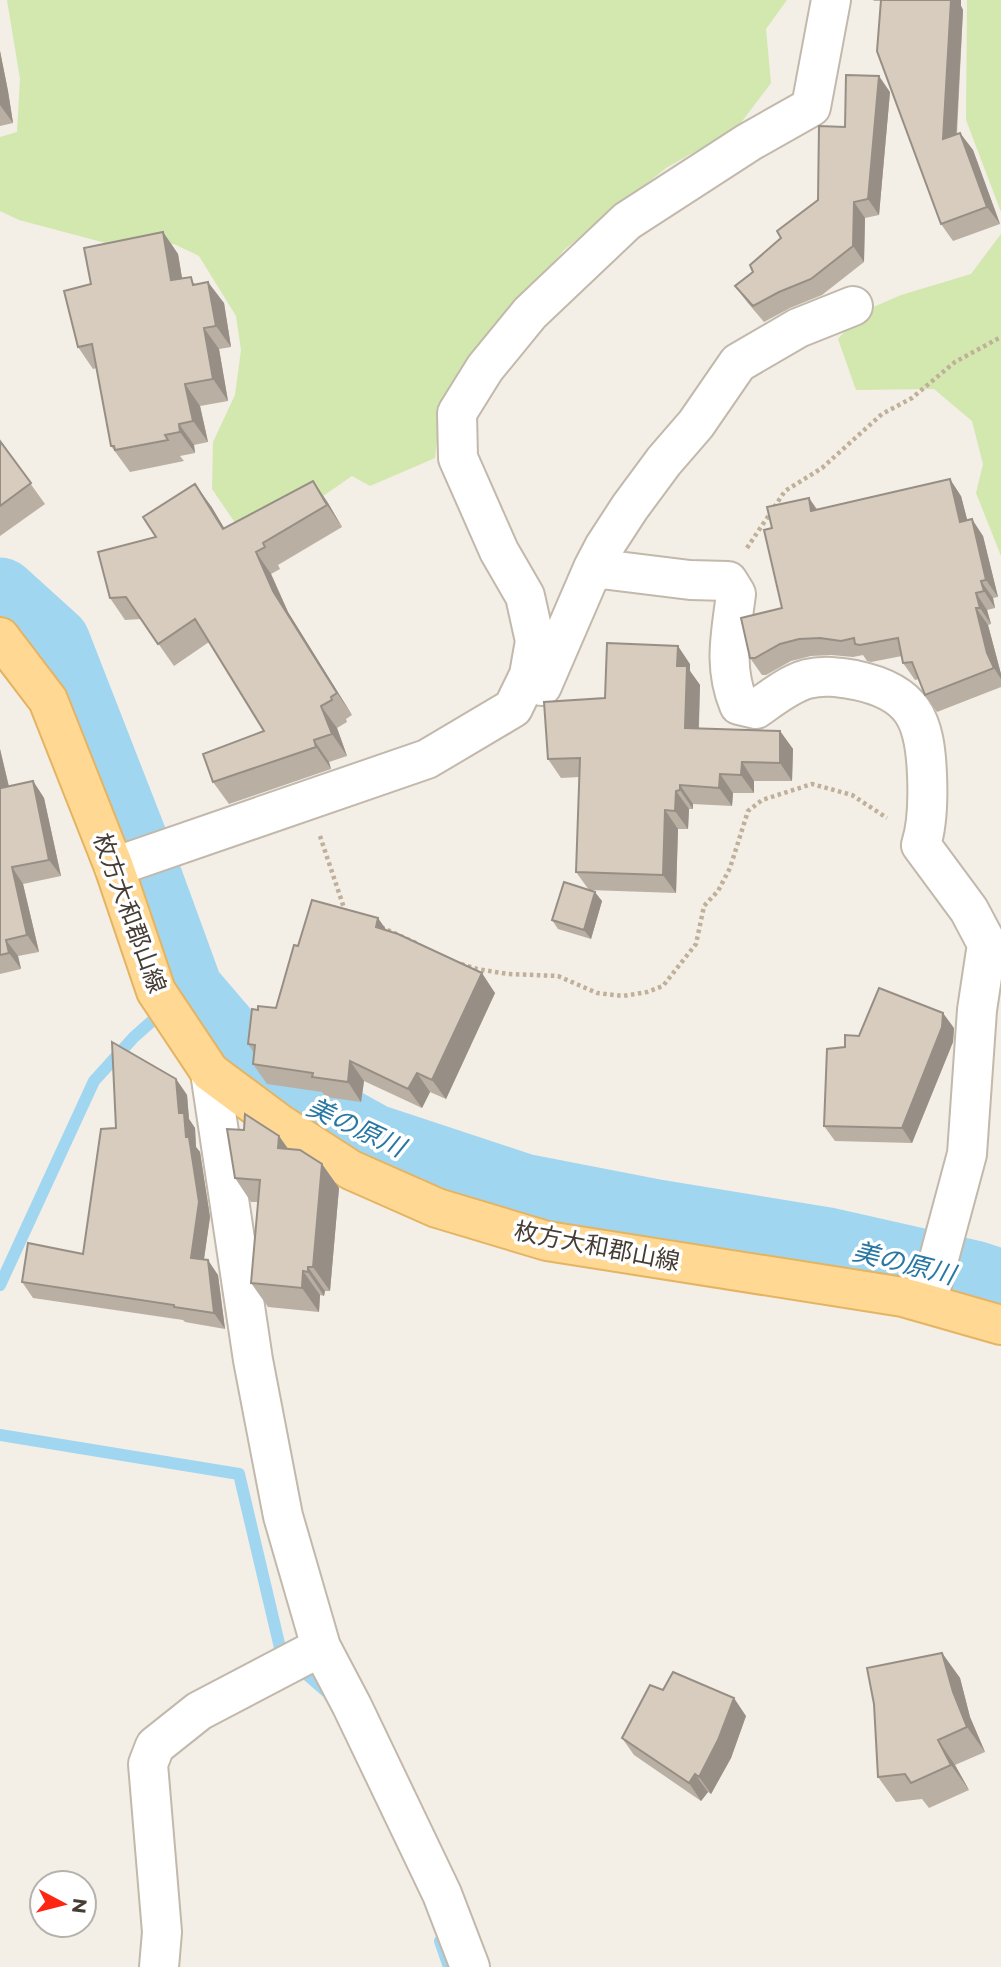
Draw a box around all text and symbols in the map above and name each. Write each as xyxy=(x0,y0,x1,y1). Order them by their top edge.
street label: 枚方大和郡山線 xyxy=(88,829,172,997)
water label: 美の原川 xyxy=(302,1091,413,1165)
street label: 枚方大和郡山線 xyxy=(512,1216,682,1276)
water label: 美の原川 xyxy=(850,1235,961,1292)
north arrow xyxy=(28,1869,98,1939)
text: N xyxy=(67,1897,92,1915)

